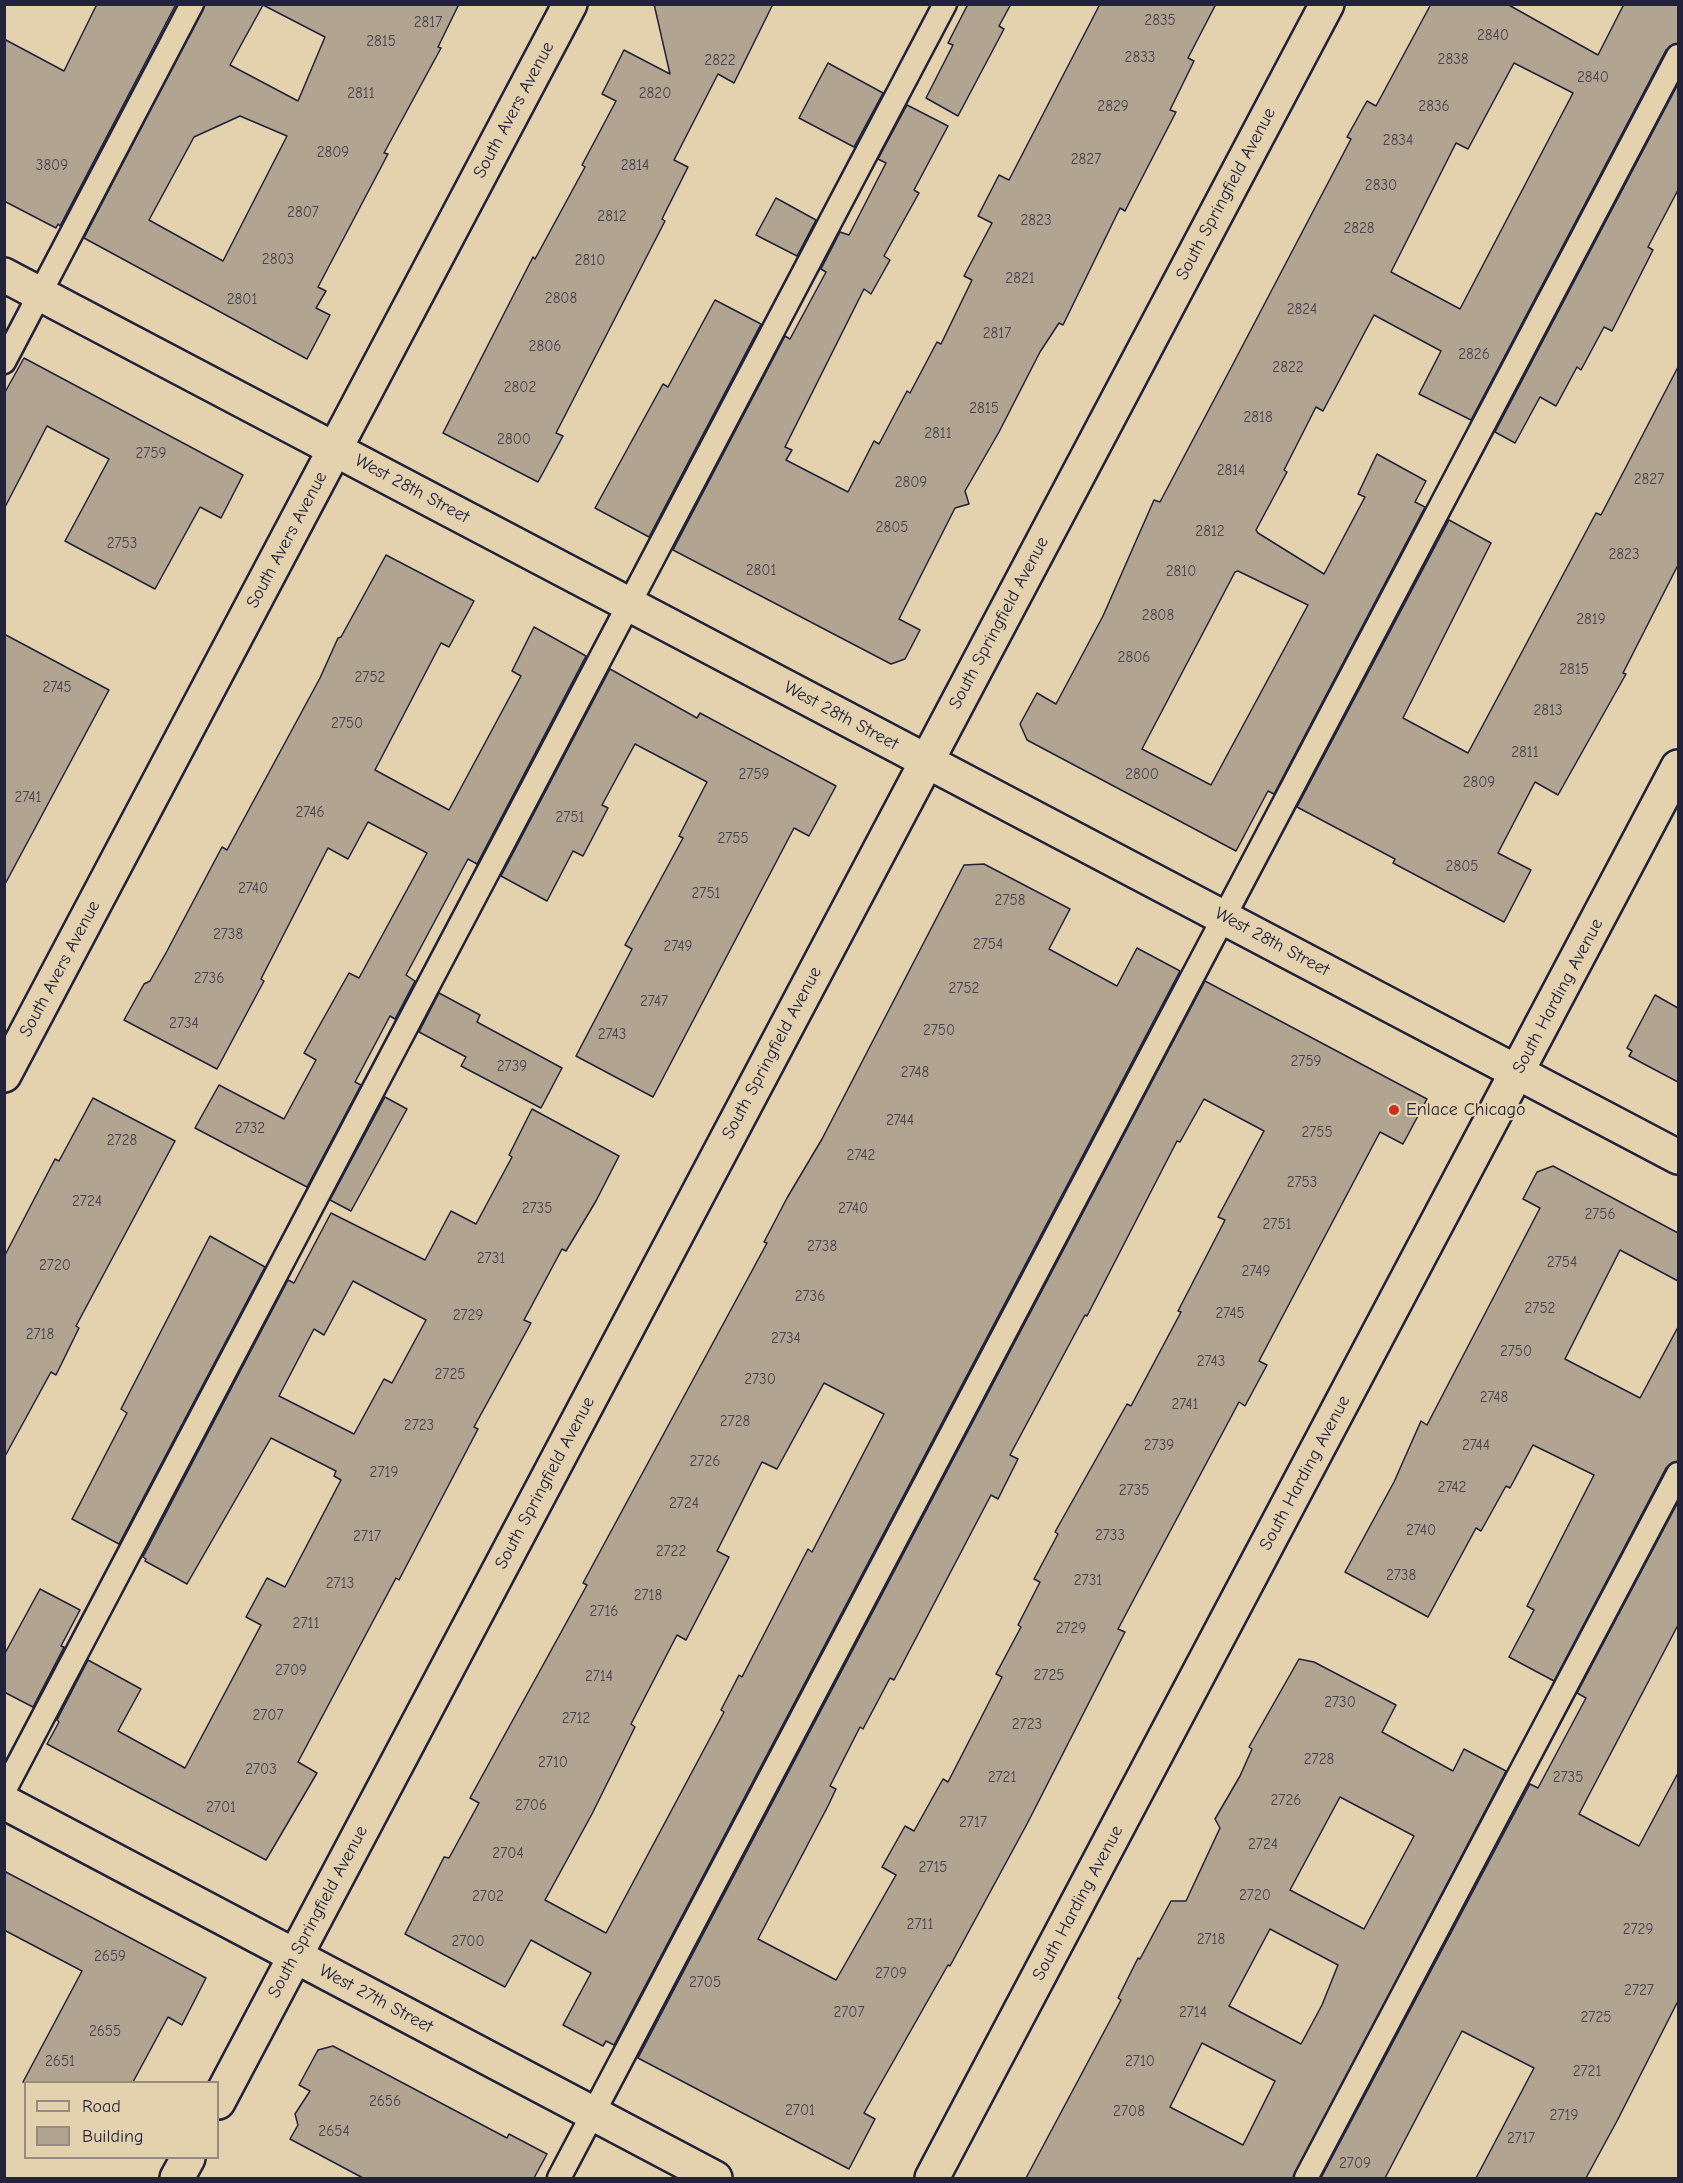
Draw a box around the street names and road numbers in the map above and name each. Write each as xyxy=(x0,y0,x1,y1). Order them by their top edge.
street label: South Avers Avenue xyxy=(469,38,559,182)
street label: South Springfield Avenue xyxy=(1171,104,1281,284)
street label: West 28th Street xyxy=(351,450,473,528)
street label: South Avers Avenue xyxy=(242,468,332,612)
street label: South Springfield Avenue xyxy=(944,533,1054,713)
street label: West 28th Street xyxy=(780,677,902,755)
street label: South Avers Avenue xyxy=(15,897,105,1041)
street label: West 28th Street xyxy=(1211,903,1333,981)
street label: South Harding Avenue xyxy=(1508,915,1608,1077)
street label: South Springfield Avenue xyxy=(717,963,827,1143)
street label: South Harding Avenue xyxy=(1255,1392,1355,1554)
street label: South Springfield Avenue xyxy=(490,1393,600,1573)
street label: South Springfield Avenue xyxy=(263,1822,373,2002)
street label: South Harding Avenue xyxy=(1028,1822,1128,1984)
street label: West 27th Street xyxy=(315,1960,437,2038)

